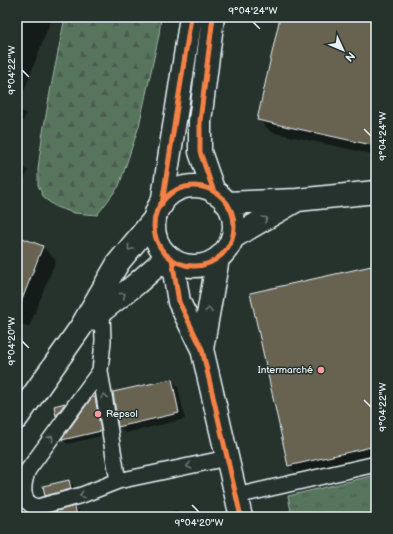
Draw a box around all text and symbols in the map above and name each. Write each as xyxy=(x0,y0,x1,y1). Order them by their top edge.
text: 9°04'24"W xyxy=(228,5,278,17)
north arrow xyxy=(323,30,363,70)
text: 9°04'22"W xyxy=(6,45,18,95)
text: N xyxy=(342,49,357,64)
text: 9°04'24"W xyxy=(377,111,389,161)
one-way arrow xyxy=(261,217,268,224)
one-way arrow xyxy=(128,244,135,251)
one-way arrow xyxy=(119,292,126,299)
one-way arrow xyxy=(204,307,212,314)
text: 9°04'20"W xyxy=(6,316,18,366)
place label: Intermarché xyxy=(258,364,313,376)
marker: Intermarché xyxy=(316,365,326,375)
text: 9°04'22"W xyxy=(377,382,389,432)
one-way arrow xyxy=(100,393,109,399)
place label: Repsol xyxy=(106,408,138,420)
marker: Repsol xyxy=(93,409,103,419)
one-way arrow xyxy=(46,436,53,443)
one-way arrow xyxy=(186,462,192,470)
one-way arrow xyxy=(79,490,86,499)
text: 9°04'20"W xyxy=(174,517,224,529)

